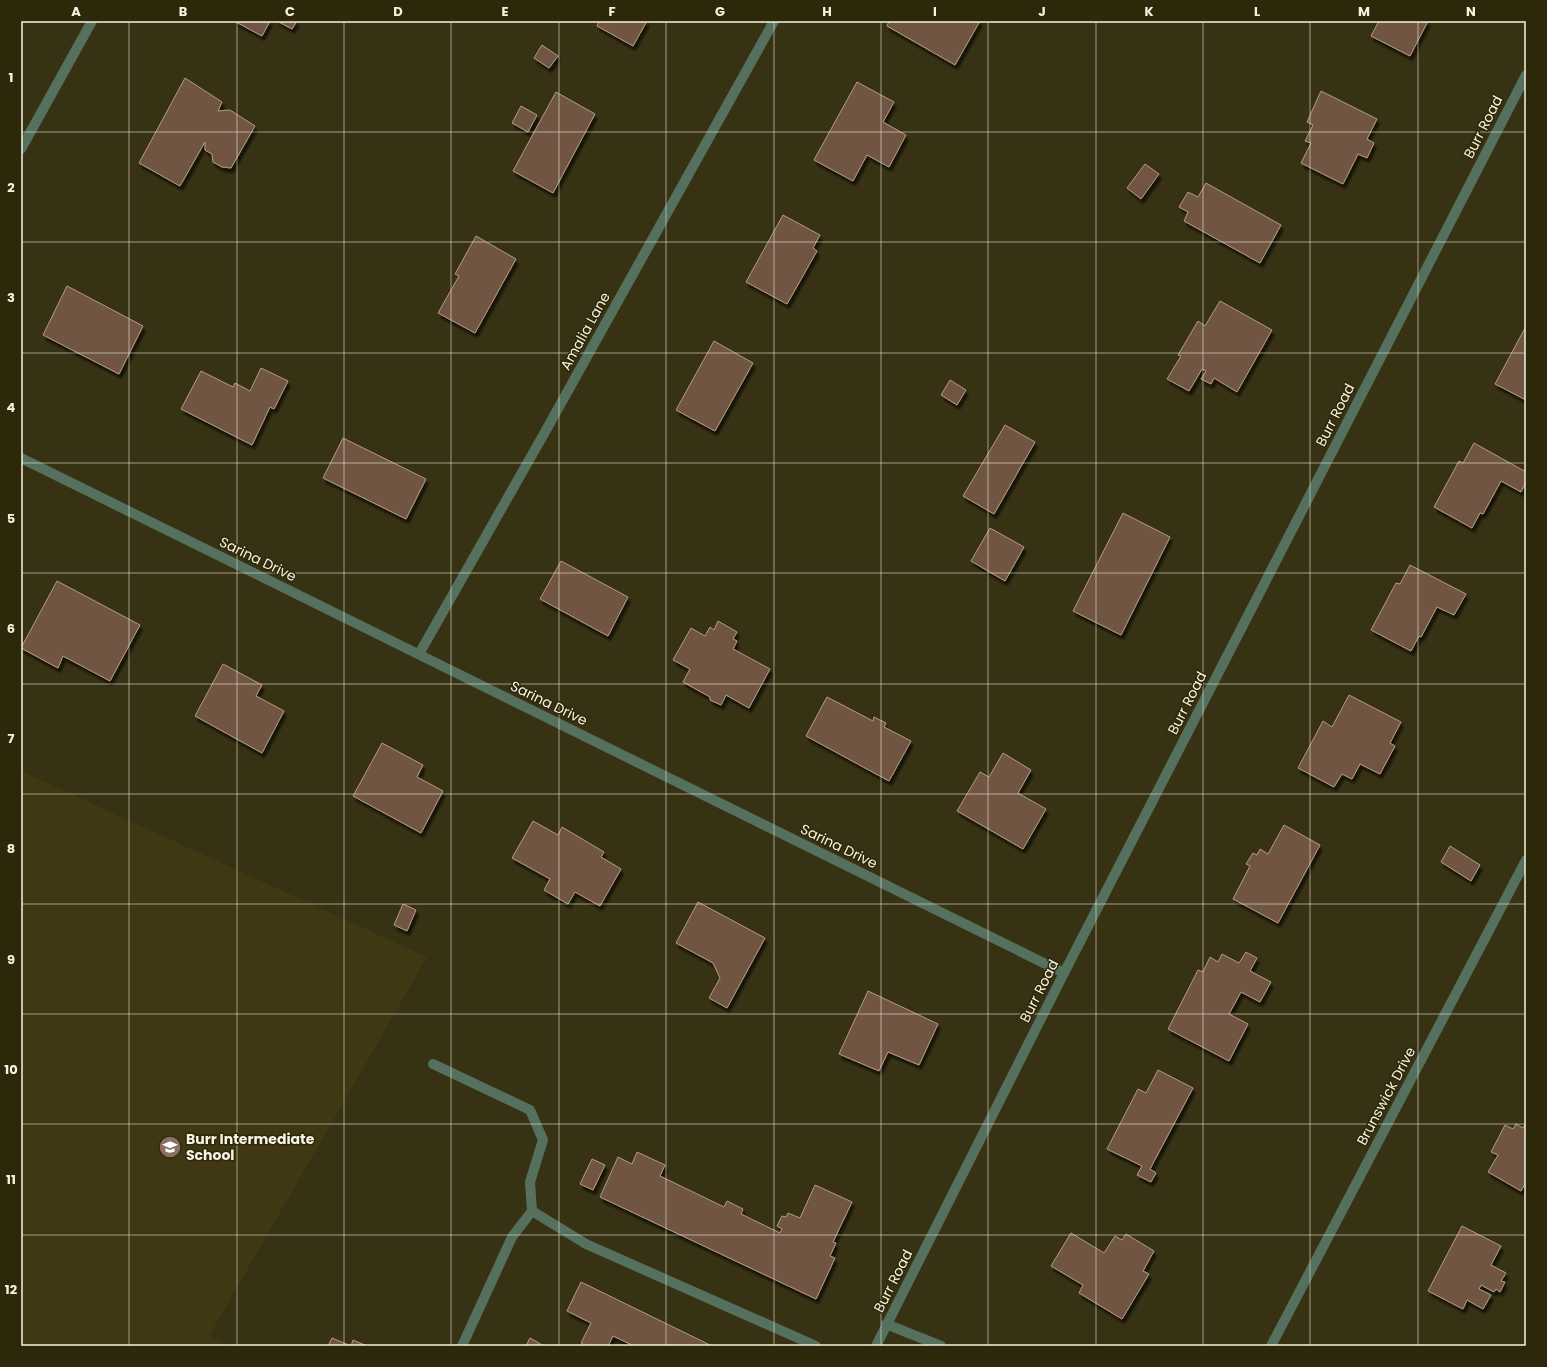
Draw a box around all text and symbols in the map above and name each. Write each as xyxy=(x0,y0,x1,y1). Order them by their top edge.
text: A xyxy=(71,2,81,21)
text: B xyxy=(179,2,188,21)
text: C xyxy=(285,2,295,21)
text: D xyxy=(393,2,403,21)
text: E xyxy=(501,2,509,21)
text: F xyxy=(608,2,616,21)
text: G xyxy=(715,2,725,21)
text: H xyxy=(822,2,832,21)
text: I xyxy=(933,2,937,21)
text: J xyxy=(1038,2,1046,21)
text: K xyxy=(1144,2,1154,21)
text: L xyxy=(1254,2,1260,21)
text: M xyxy=(1358,2,1370,21)
text: N xyxy=(1466,2,1476,21)
text: 1 xyxy=(9,68,13,87)
street label: Burr Road xyxy=(1459,92,1507,162)
text: 2 xyxy=(7,178,15,197)
text: 3 xyxy=(7,288,15,307)
street label: Amalia Lane xyxy=(555,288,615,374)
street label: Burr Road xyxy=(1311,380,1359,450)
text: 4 xyxy=(7,398,16,417)
text: 5 xyxy=(7,509,15,528)
street label: Sarina Drive xyxy=(216,532,300,586)
text: 6 xyxy=(7,619,15,638)
street label: Burr Road xyxy=(1163,668,1211,738)
street label: Sarina Drive xyxy=(507,676,591,730)
text: 7 xyxy=(8,729,15,748)
street label: Sarina Drive xyxy=(797,819,881,873)
text: 8 xyxy=(7,839,15,858)
text: 9 xyxy=(7,950,15,969)
street label: Burr Road xyxy=(1015,956,1063,1026)
street label: Brunswick Drive xyxy=(1352,1043,1420,1149)
text: 10 xyxy=(4,1060,18,1079)
place label: Burr Intermediate School xyxy=(186,1129,315,1165)
school or university icon: Burr Intermediate School xyxy=(157,1134,183,1160)
text: 11 xyxy=(6,1170,16,1189)
street label: Burr Road xyxy=(869,1246,917,1316)
text: 12 xyxy=(5,1280,18,1299)

